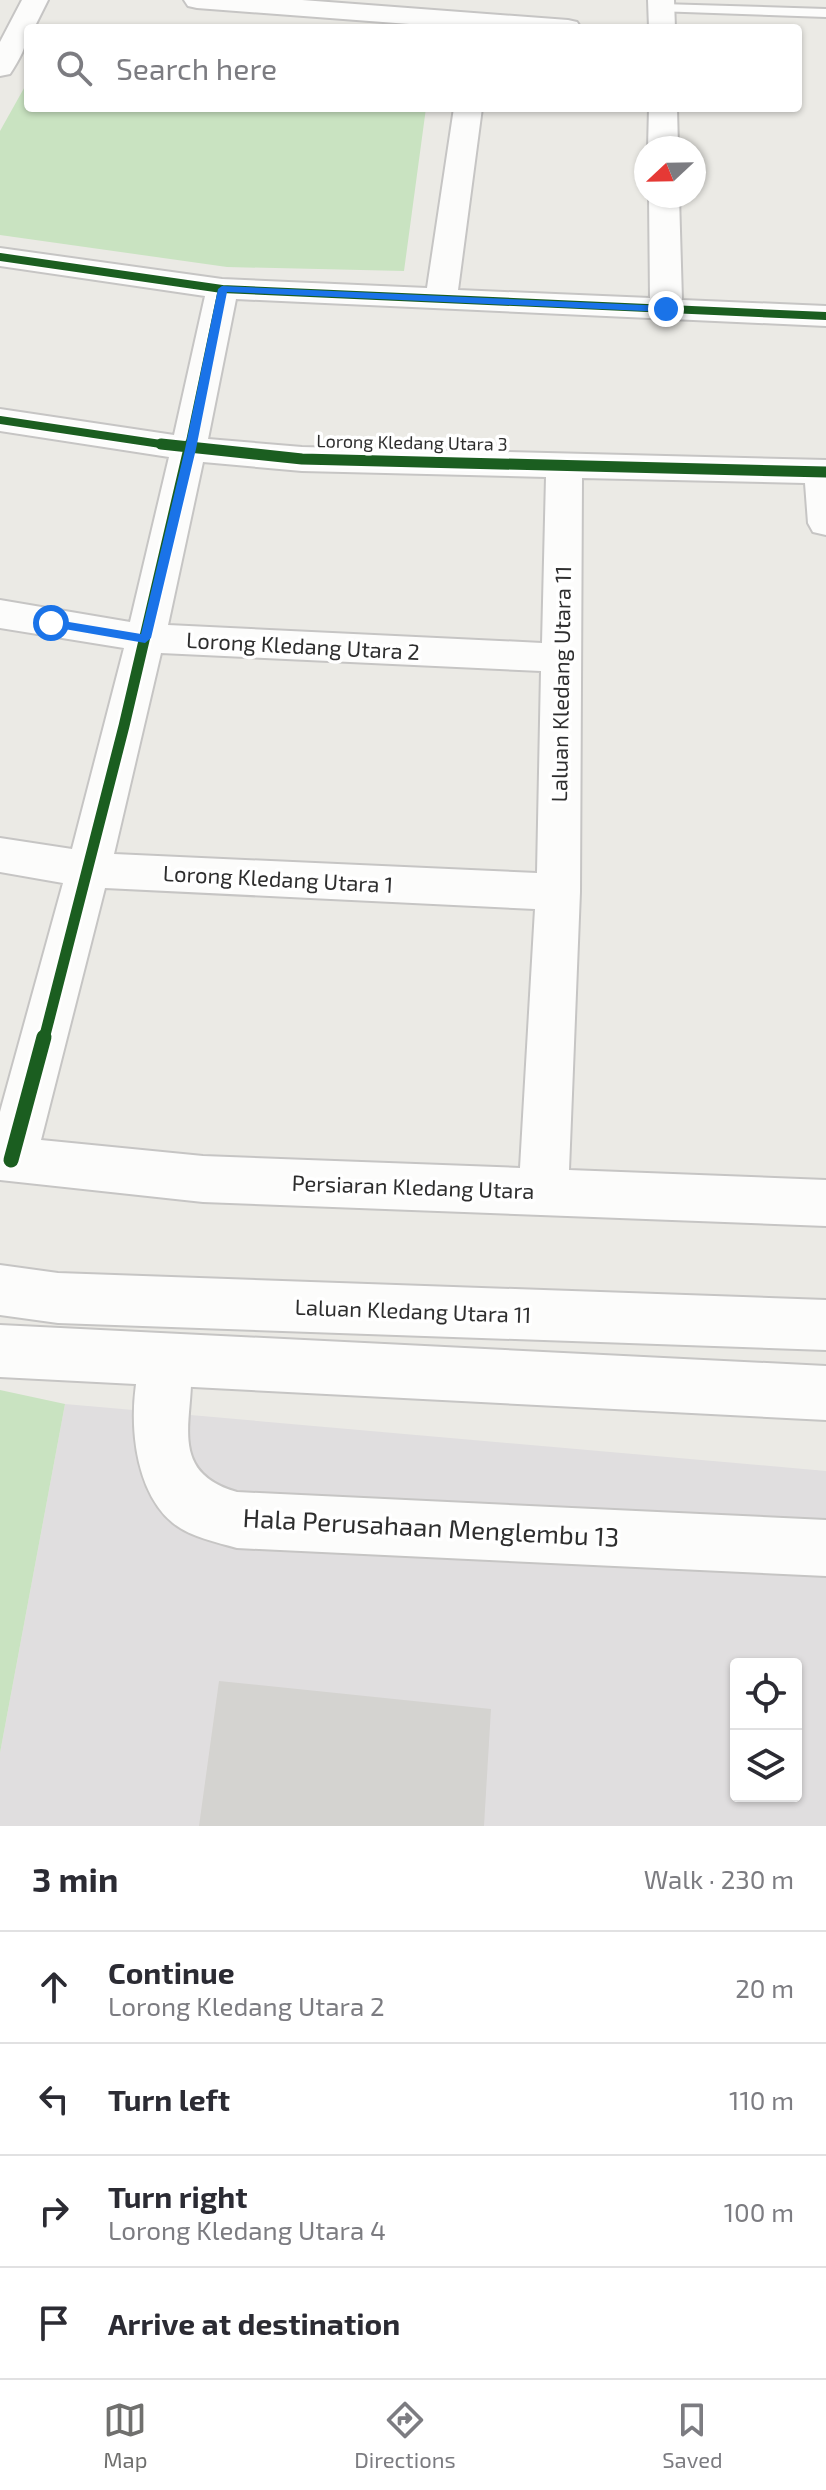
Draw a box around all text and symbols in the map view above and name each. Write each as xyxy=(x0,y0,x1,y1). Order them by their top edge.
search box xyxy=(24,24,802,112)
icon: search xyxy=(52,46,96,90)
text: Search here xyxy=(116,50,277,86)
north arrow xyxy=(634,136,706,208)
route end xyxy=(648,291,684,327)
street label: Lorong Kledang Utara 3 xyxy=(316,429,508,455)
street label: Laluan Kledang Utara 11 xyxy=(545,565,575,803)
route start xyxy=(33,605,69,641)
street label: Lorong Kledang Utara 2 xyxy=(186,626,421,664)
street label: Lorong Kledang Utara 1 xyxy=(162,859,394,897)
street label: Persiaran Kledang Utara xyxy=(291,1169,535,1203)
street label: Laluan Kledang Utara 11 xyxy=(294,1293,532,1327)
street label: Hala Perusahaan Menglembu 13 xyxy=(242,1501,620,1552)
map controls xyxy=(730,1658,802,1802)
button: locate xyxy=(730,1658,802,1730)
button: layers xyxy=(730,1730,802,1802)
text: 3 min xyxy=(32,1858,118,1899)
text: Walk · 230 m xyxy=(644,1863,794,1894)
text: Continue xyxy=(108,1954,235,1990)
icon: ahead xyxy=(32,1965,76,2009)
text: 20 m xyxy=(735,1972,794,2003)
text: Lorong Kledang Utara 2 xyxy=(108,1990,385,2021)
icon: left xyxy=(32,2077,76,2121)
text: Turn left xyxy=(108,2081,230,2117)
text: 110 m xyxy=(729,2084,794,2115)
text: Turn right xyxy=(108,2178,248,2214)
icon: right xyxy=(32,2189,76,2233)
text: 100 m xyxy=(724,2196,794,2227)
text: Lorong Kledang Utara 4 xyxy=(108,2214,386,2245)
icon: arrive xyxy=(32,2301,76,2345)
text: Arrive at destination xyxy=(108,2305,400,2341)
tab: Map xyxy=(103,2398,147,2472)
tab: Directions xyxy=(354,2398,456,2472)
tab: Saved xyxy=(662,2398,723,2472)

